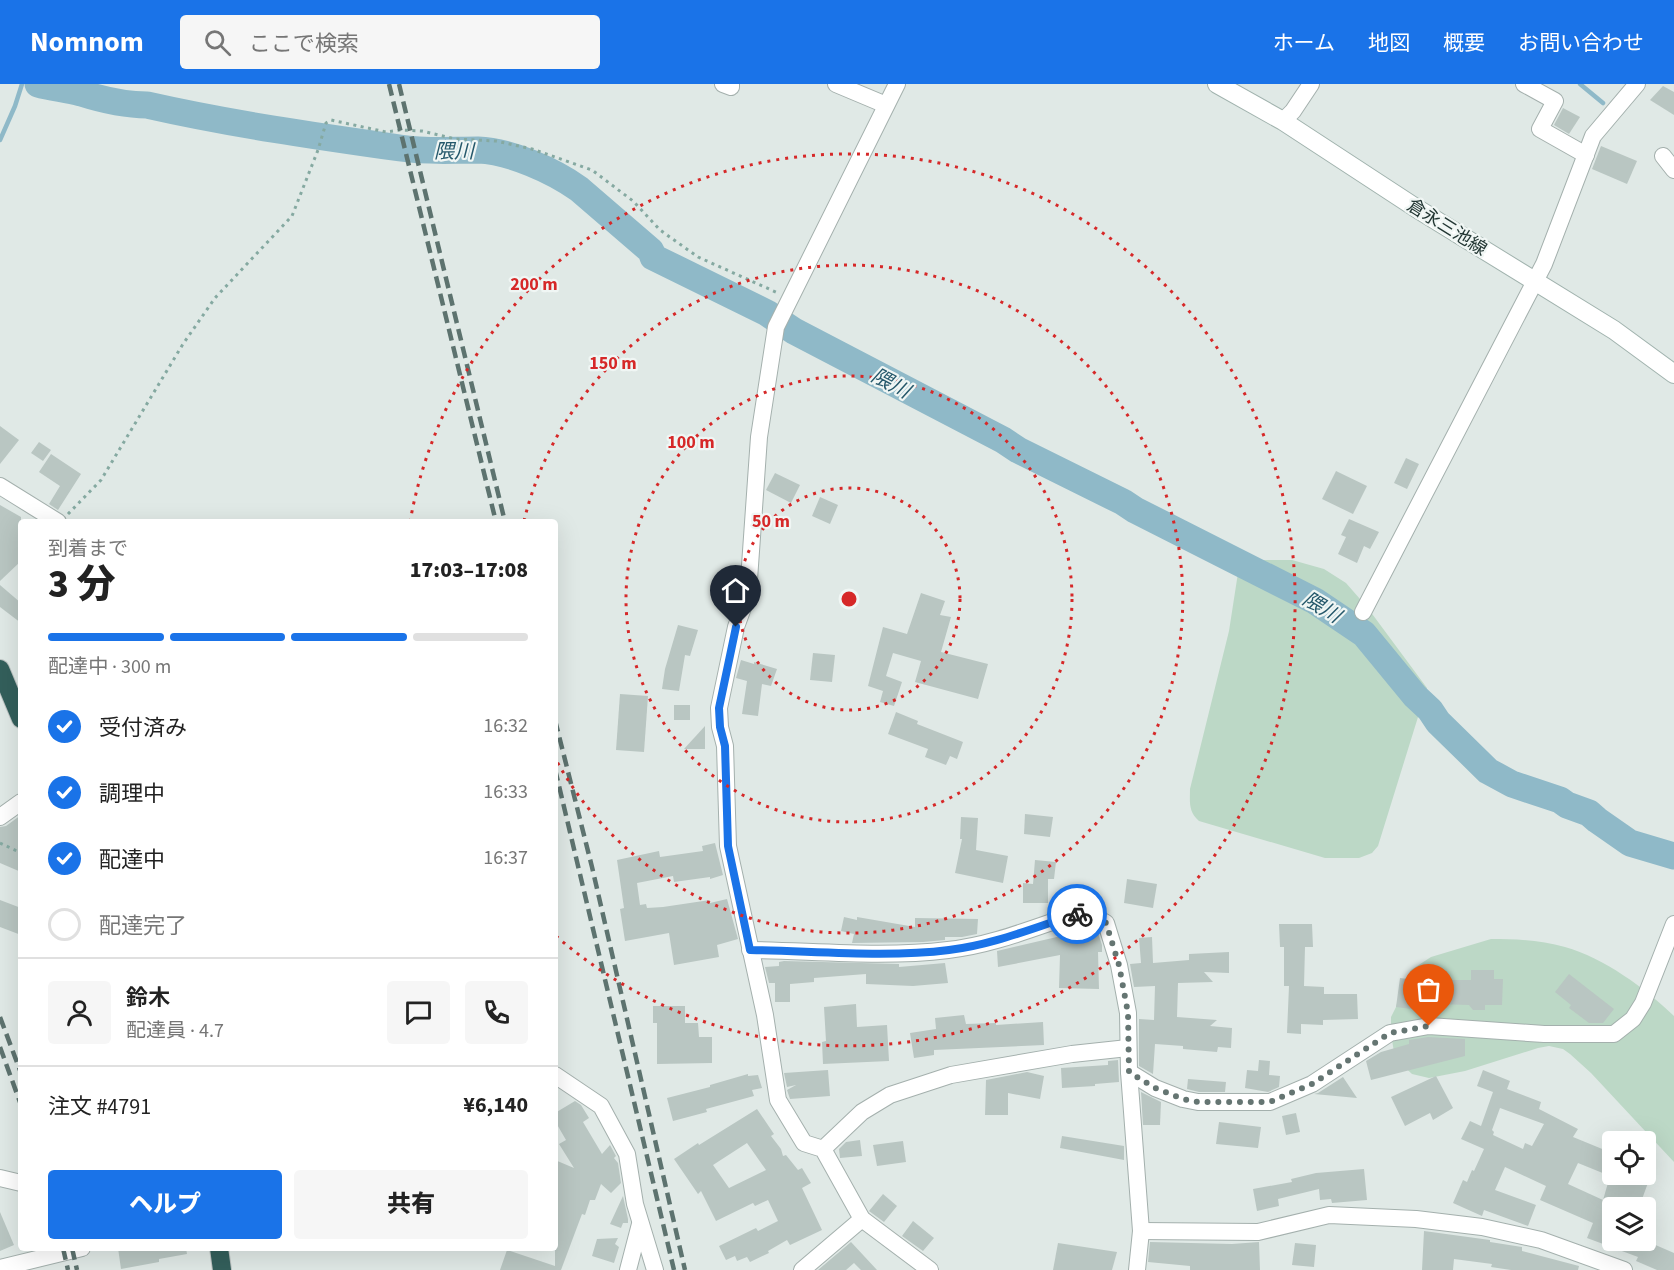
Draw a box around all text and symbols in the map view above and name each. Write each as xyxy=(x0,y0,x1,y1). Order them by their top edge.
search box xyxy=(180,15,600,69)
text: Nomnom xyxy=(30,22,144,62)
icon: search xyxy=(201,26,234,59)
text: ここで検索 xyxy=(249,28,359,60)
text: ホーム xyxy=(1273,28,1335,58)
text: 地図 xyxy=(1368,28,1410,58)
text: 概要 xyxy=(1443,28,1485,58)
text: お問い合わせ xyxy=(1518,28,1644,58)
water label: 隈川 xyxy=(434,138,476,166)
street label: 倉永三池線 xyxy=(1402,193,1492,262)
text: 200 m xyxy=(510,272,558,297)
text: 150 m xyxy=(589,351,637,376)
water label: 隈川 xyxy=(866,362,917,407)
text: 100 m xyxy=(667,430,715,455)
text: 50 m xyxy=(752,509,790,534)
text: 到着まで xyxy=(48,535,128,563)
text: 17:03–17:08 xyxy=(410,554,528,586)
text: 3 分 xyxy=(48,557,116,613)
pin xyxy=(710,565,761,627)
icon: home xyxy=(719,574,752,607)
water label: 隈川 xyxy=(1297,586,1348,631)
centre of rings xyxy=(839,589,859,609)
text: 配達中 · 300 m xyxy=(48,653,171,681)
icon: check xyxy=(48,710,81,743)
text: 受付済み xyxy=(99,712,187,744)
text: 16:32 xyxy=(483,712,528,740)
icon: check xyxy=(48,776,81,809)
text: 調理中 xyxy=(99,778,165,810)
text: 16:33 xyxy=(483,778,528,806)
icon: check xyxy=(48,842,81,875)
text: 配達中 xyxy=(99,844,165,876)
text: 16:37 xyxy=(483,844,528,872)
courier xyxy=(1047,884,1107,944)
icon: bike xyxy=(1061,898,1094,931)
text: 配達完了 xyxy=(99,910,187,942)
pin xyxy=(1403,964,1454,1026)
icon: bag xyxy=(1412,973,1445,1006)
button: person xyxy=(48,981,111,1044)
button: chat xyxy=(387,981,450,1044)
button: phone xyxy=(465,981,528,1044)
text: 鈴木 xyxy=(126,982,170,1014)
text: 配達員 · 4.7 xyxy=(126,1017,224,1045)
text: ¥6,140 xyxy=(463,1089,528,1121)
text: 注文 #4791 xyxy=(48,1091,151,1123)
map controls xyxy=(1602,1131,1656,1251)
button: locate xyxy=(1602,1131,1656,1185)
button: ヘルプ xyxy=(48,1170,282,1239)
button: 共有 xyxy=(294,1170,528,1239)
button: layers xyxy=(1602,1197,1656,1251)

